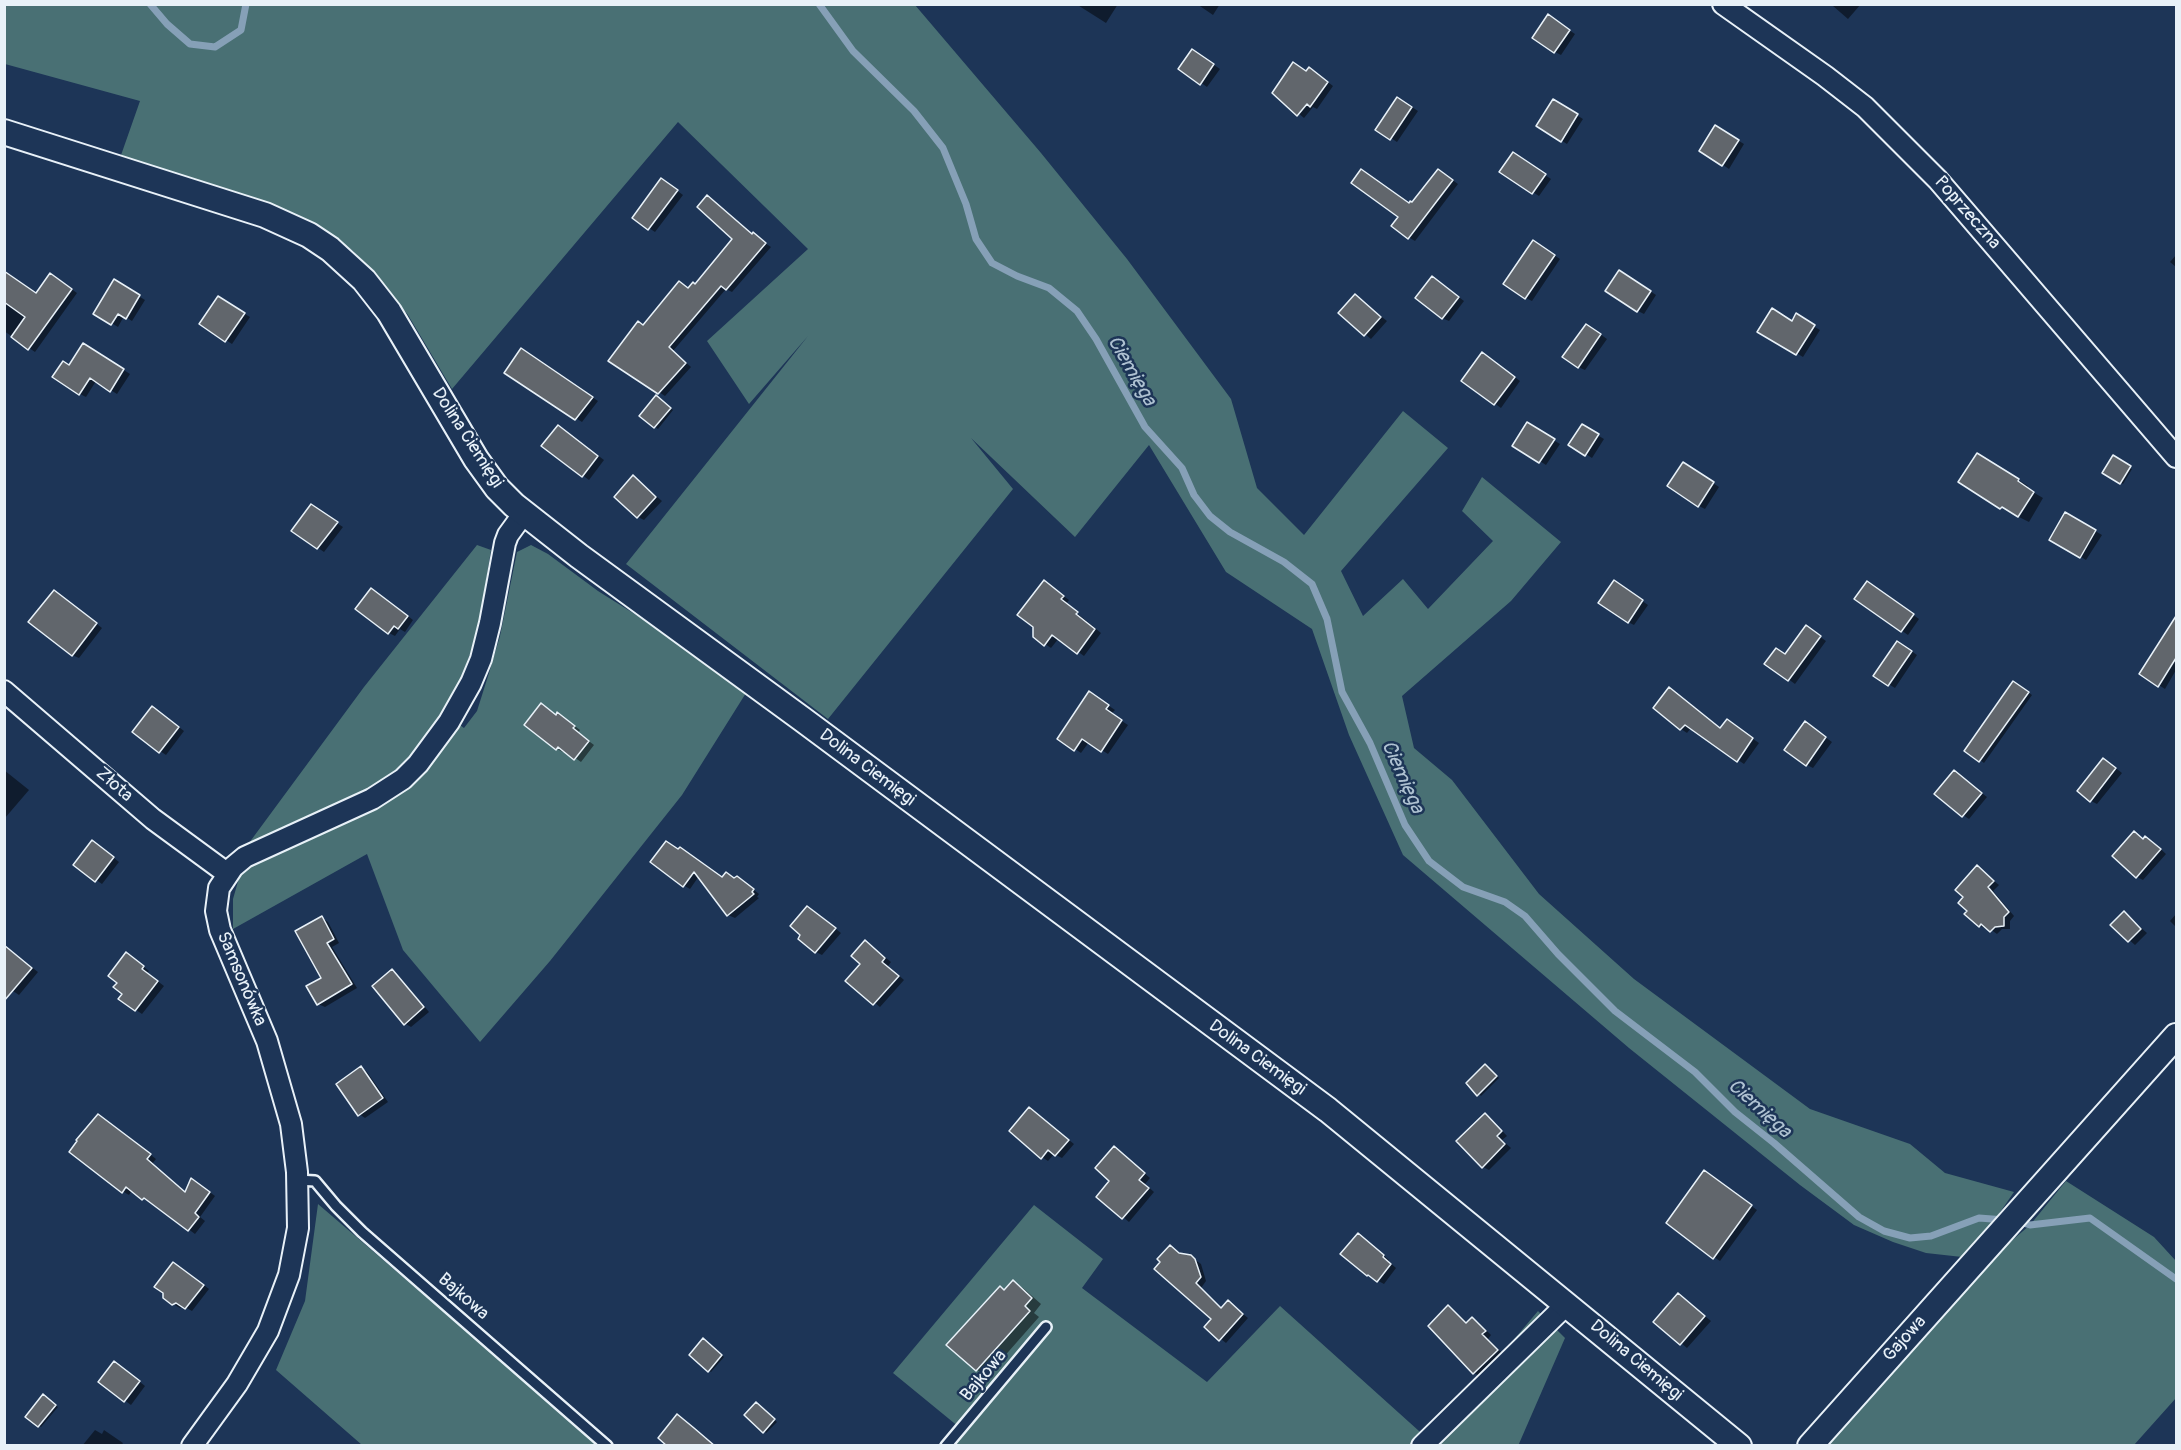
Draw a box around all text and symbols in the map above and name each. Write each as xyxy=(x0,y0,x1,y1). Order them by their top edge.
street label: Poprzeczna xyxy=(1929,172,2005,254)
water label: Ciemięga xyxy=(1101,332,1161,410)
street label: Dolina Ciemięgi xyxy=(427,384,507,492)
street label: Dolina Ciemięgi xyxy=(815,725,919,811)
water label: Ciemięga xyxy=(1375,737,1429,817)
street label: Złota xyxy=(91,763,137,807)
street label: Samsonówka xyxy=(211,929,271,1029)
street label: Dolina Ciemięgi xyxy=(1204,1016,1310,1100)
water label: Ciemięga xyxy=(1722,1074,1796,1144)
street label: Bajkowa xyxy=(433,1269,493,1325)
street label: Gajowa xyxy=(1879,1312,1931,1366)
street label: Dolina Ciemięgi xyxy=(1585,1316,1687,1406)
street label: Bajkowa xyxy=(956,1346,1012,1406)

